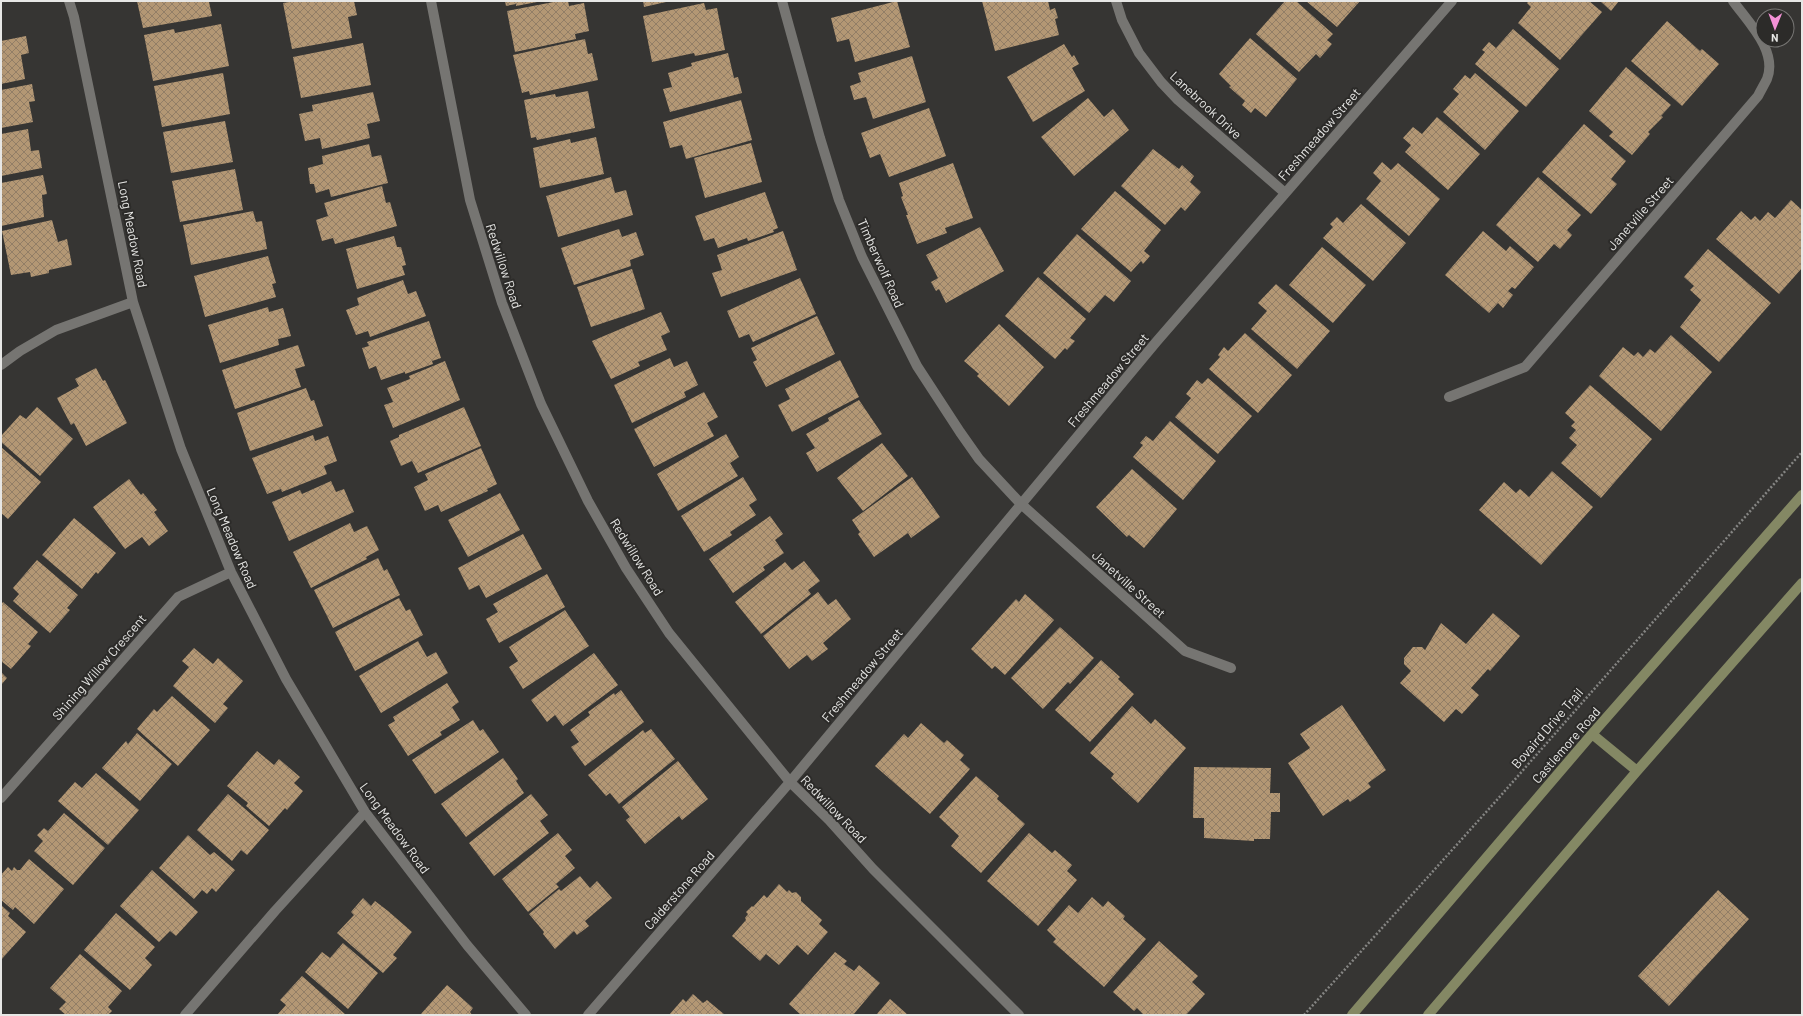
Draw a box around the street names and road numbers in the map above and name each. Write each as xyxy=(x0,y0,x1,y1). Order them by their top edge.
street label: Lanebrook Drive xyxy=(1167,68,1245,142)
street label: Freshmeadow Street xyxy=(1274,84,1364,184)
street label: Janetville Street xyxy=(1603,173,1677,253)
street label: Long Meadow Road xyxy=(115,179,151,289)
street label: Timberwolf Road xyxy=(854,216,908,310)
street label: Redwillow Road xyxy=(483,222,525,310)
street label: Freshmeadow Street xyxy=(1064,330,1152,430)
street label: Long Meadow Road xyxy=(203,485,261,591)
street label: Redwillow Road xyxy=(607,515,667,599)
street label: Janetville Street xyxy=(1089,547,1169,621)
street label: Shining Willow Crescent xyxy=(49,611,149,723)
street label: Freshmeadow Street xyxy=(818,625,906,725)
street label: Bovaird Drive Trail xyxy=(1508,685,1586,771)
street label: Castlemore Road xyxy=(1528,704,1604,786)
street label: Redwillow Road xyxy=(798,772,870,846)
street label: Long Meadow Road xyxy=(357,779,433,877)
street label: Calderstone Road xyxy=(640,847,718,933)

